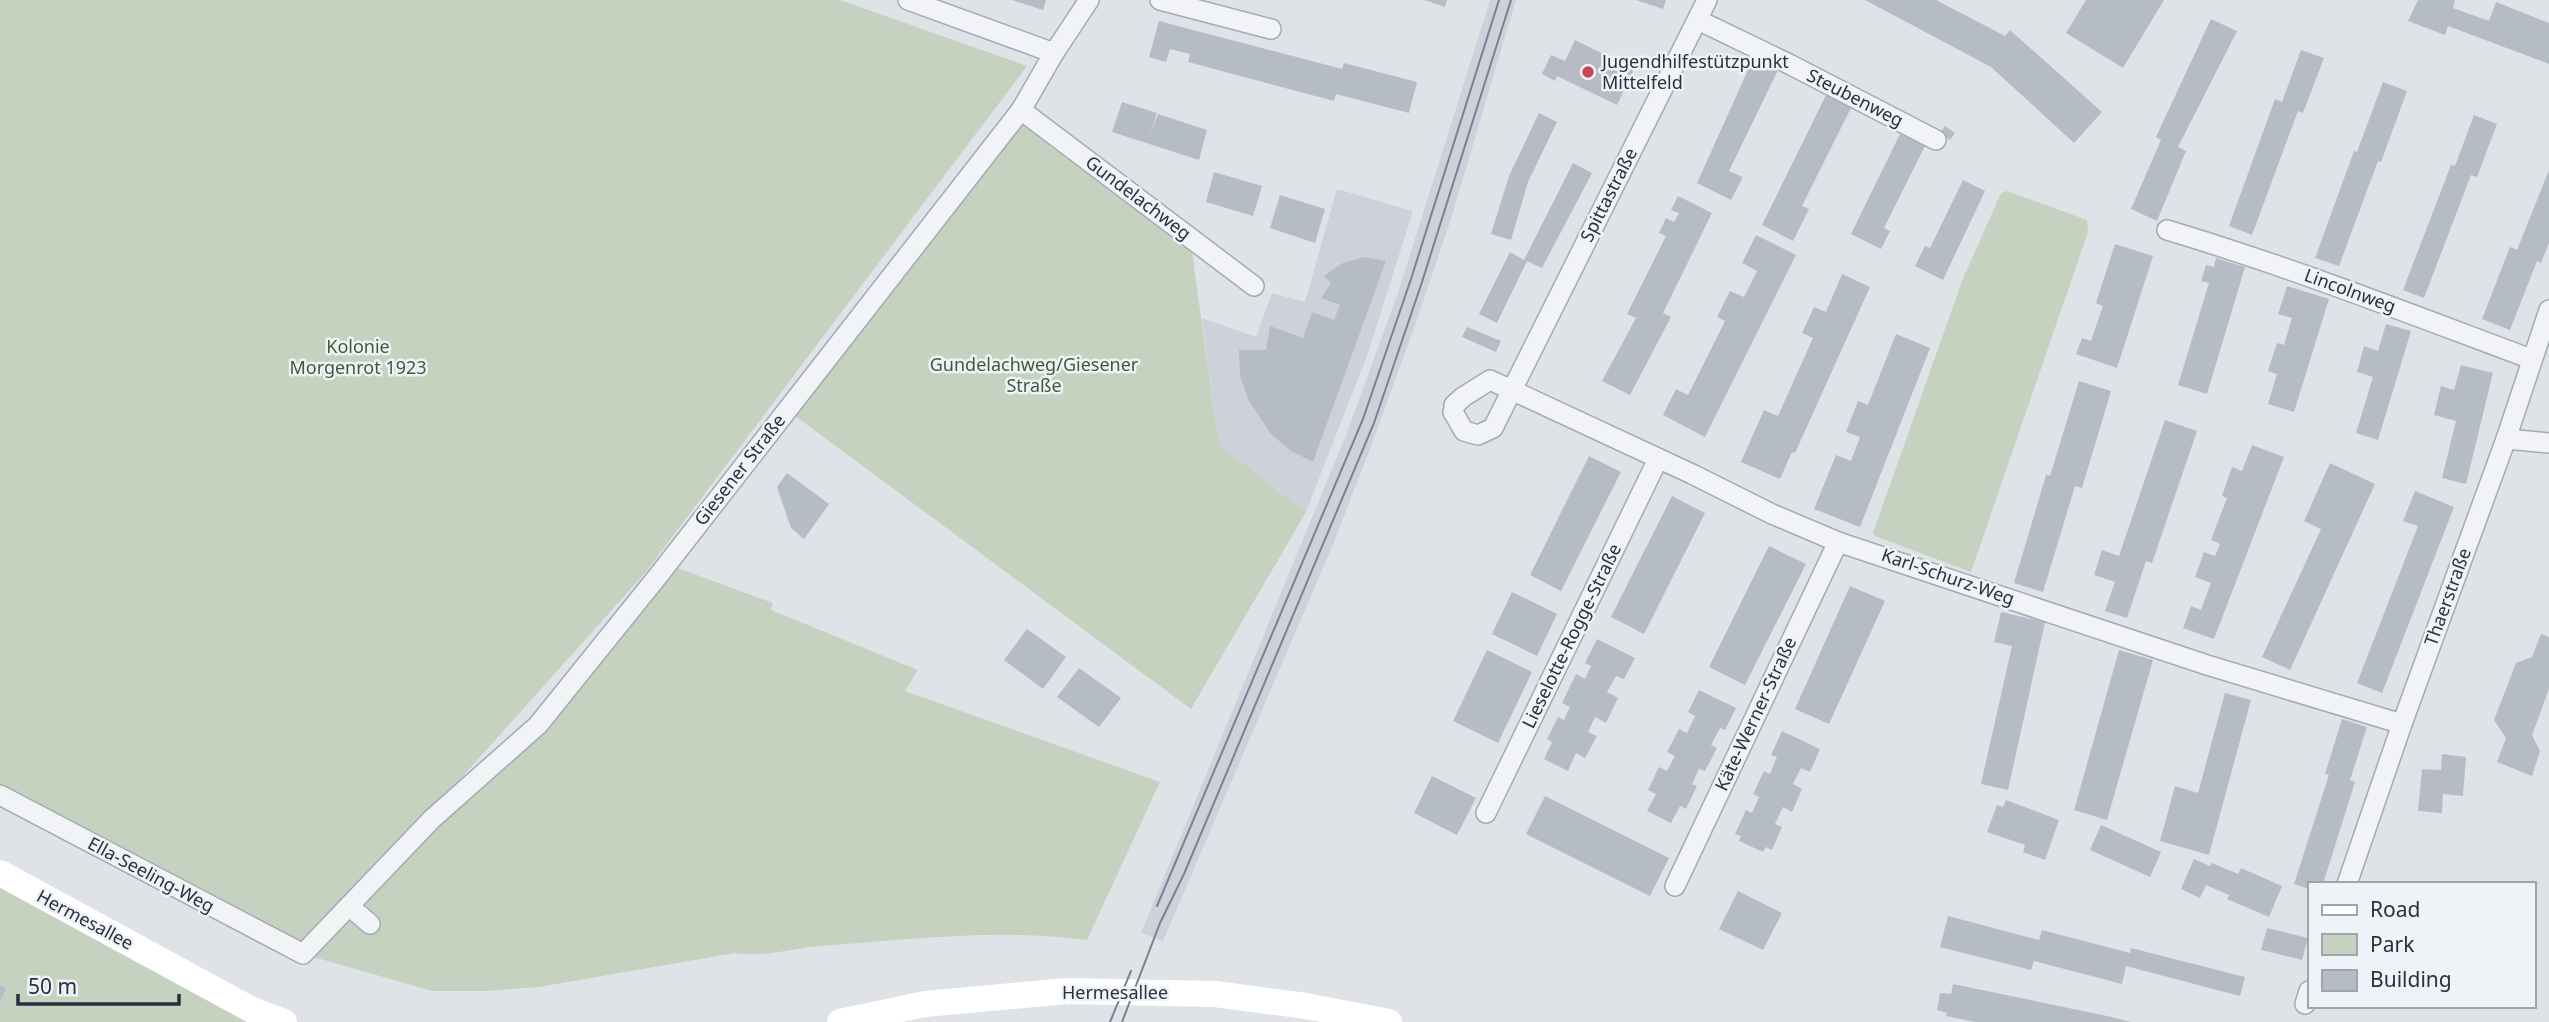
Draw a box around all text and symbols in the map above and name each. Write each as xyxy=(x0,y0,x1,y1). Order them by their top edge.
place label: Jugendhilfestützpunkt Mittelfeld xyxy=(1600,49,1789,94)
street label: Steubenweg xyxy=(1803,62,1908,132)
marker: Jugendhilfestützpunkt Mittelfeld xyxy=(1580,64,1596,80)
street label: Spittastraße xyxy=(1574,143,1642,246)
street label: Gundelachweg xyxy=(1081,150,1196,245)
street label: Lincolnweg xyxy=(2301,262,2399,318)
park label: Kolonie Morgenrot 1923 xyxy=(289,334,427,379)
park label: Gundelachweg/Giesener Straße xyxy=(930,352,1139,397)
street label: Giesener Straße xyxy=(688,409,790,530)
street label: Lieselotte-Rogge-Straße xyxy=(1516,539,1626,732)
street label: Karl-Schurz-Weg xyxy=(1879,542,2018,610)
street label: Thaerstraße xyxy=(2418,544,2476,649)
street label: Käte-Werner-Straße xyxy=(1709,633,1801,794)
street label: Ella-Seeling-Weg xyxy=(84,831,219,918)
legend xyxy=(2308,882,2535,1008)
street label: Hermesallee xyxy=(33,884,138,955)
text: Road xyxy=(2370,895,2420,923)
text: Park xyxy=(2370,930,2415,958)
scale bar xyxy=(18,962,178,1006)
text: Building xyxy=(2370,965,2452,993)
text: 50 m xyxy=(28,972,77,1000)
street label: Hermesallee xyxy=(1062,980,1168,1004)

